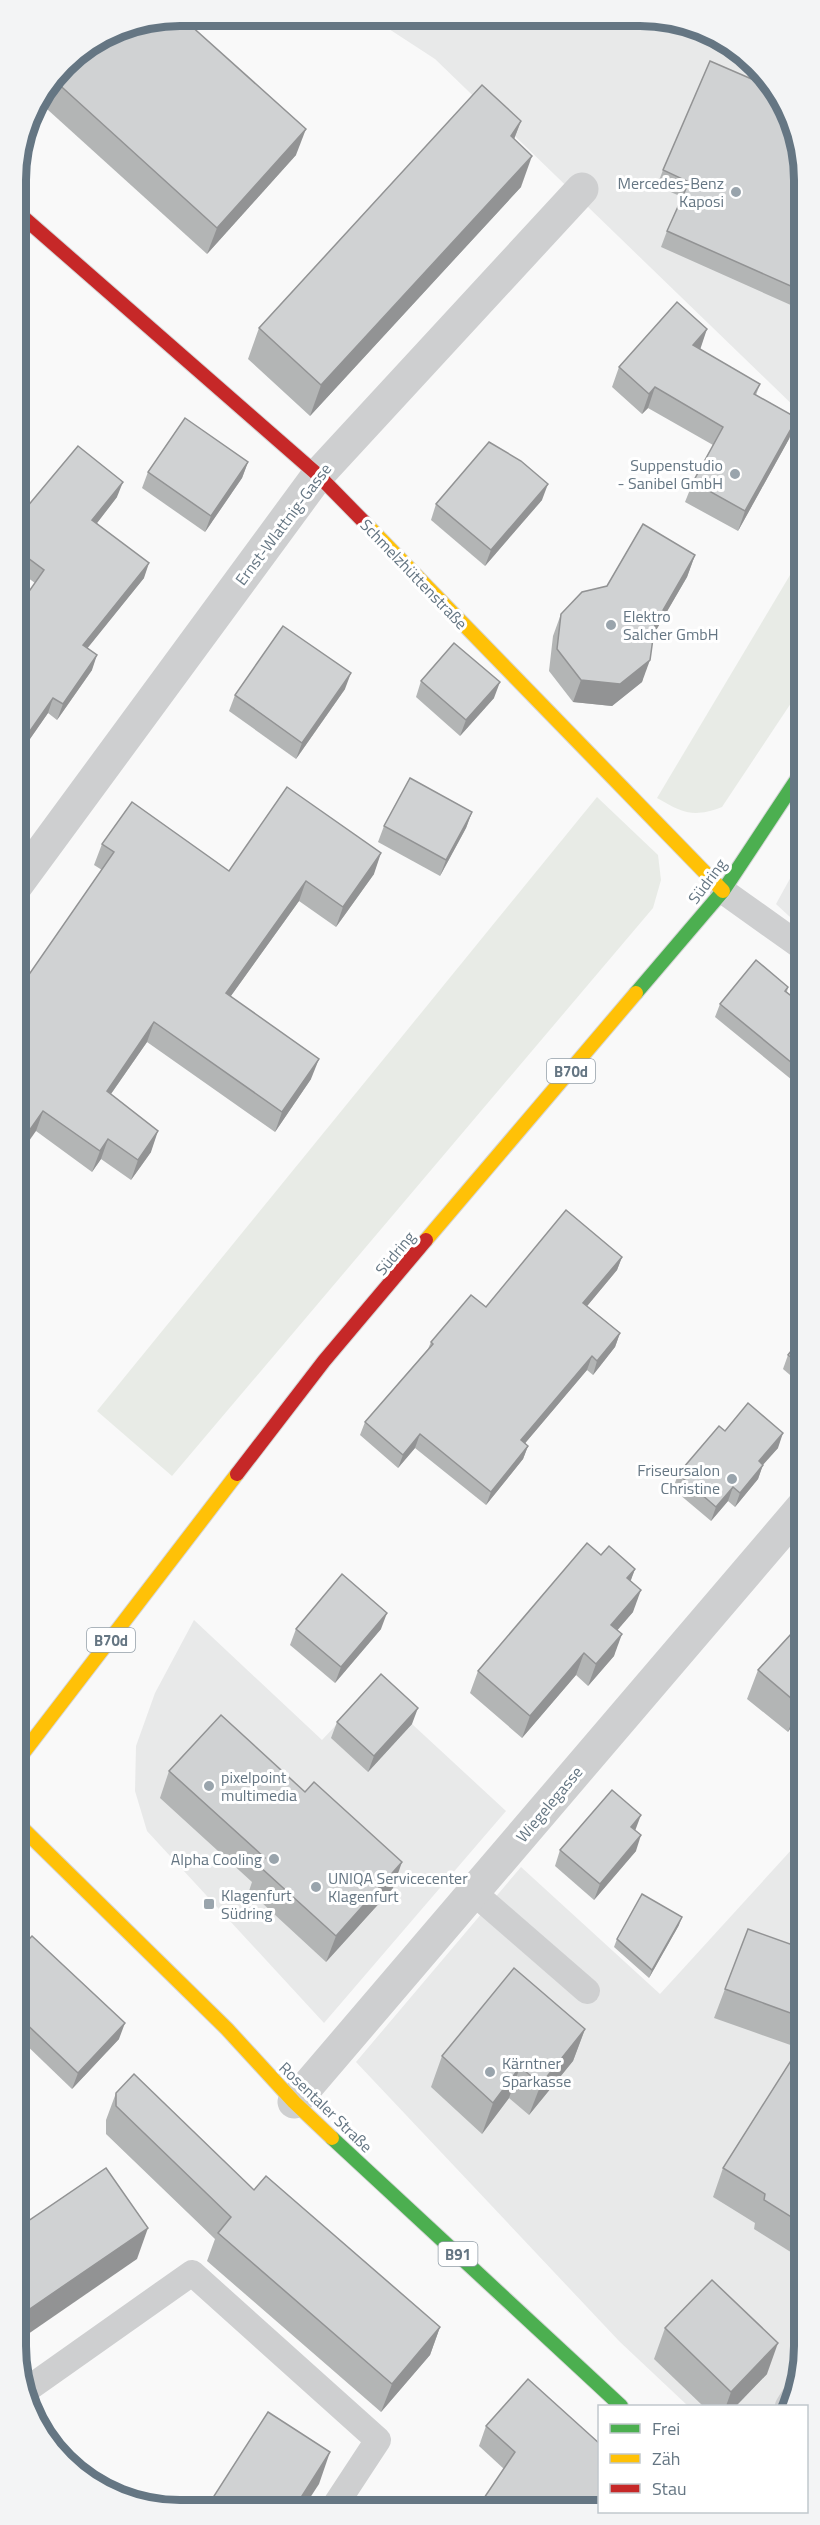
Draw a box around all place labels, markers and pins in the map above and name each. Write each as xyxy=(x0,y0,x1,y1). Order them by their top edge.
place label: Mercedes-Benz Kaposi xyxy=(618,171,724,213)
marker: Mercedes-Benz Kaposi xyxy=(729,185,743,199)
place label: Suppenstudio - Sanibel GmbH xyxy=(618,453,723,495)
marker: Suppenstudio - Sanibel GmbH xyxy=(728,467,742,481)
place label: Elektro Salcher GmbH xyxy=(623,604,718,646)
marker: Elektro Salcher GmbH xyxy=(604,618,618,632)
place label: Friseursalon Christine xyxy=(637,1458,720,1500)
marker: Friseursalon Christine xyxy=(725,1472,739,1486)
place label: pixelpoint multimedia xyxy=(221,1765,297,1807)
marker: pixelpoint multimedia xyxy=(202,1779,216,1793)
place label: Alpha Cooling xyxy=(171,1847,262,1871)
marker: Alpha Cooling xyxy=(267,1852,281,1866)
place label: UNIQA Servicecenter Klagenfurt xyxy=(328,1866,468,1908)
marker: UNIQA Servicecenter Klagenfurt xyxy=(309,1880,323,1894)
place label: Klagenfurt Südring xyxy=(221,1883,292,1925)
marker: Klagenfurt Südring xyxy=(202,1897,216,1911)
place label: Kärntner Sparkasse xyxy=(502,2051,571,2093)
marker: Kärntner Sparkasse xyxy=(483,2065,497,2079)

